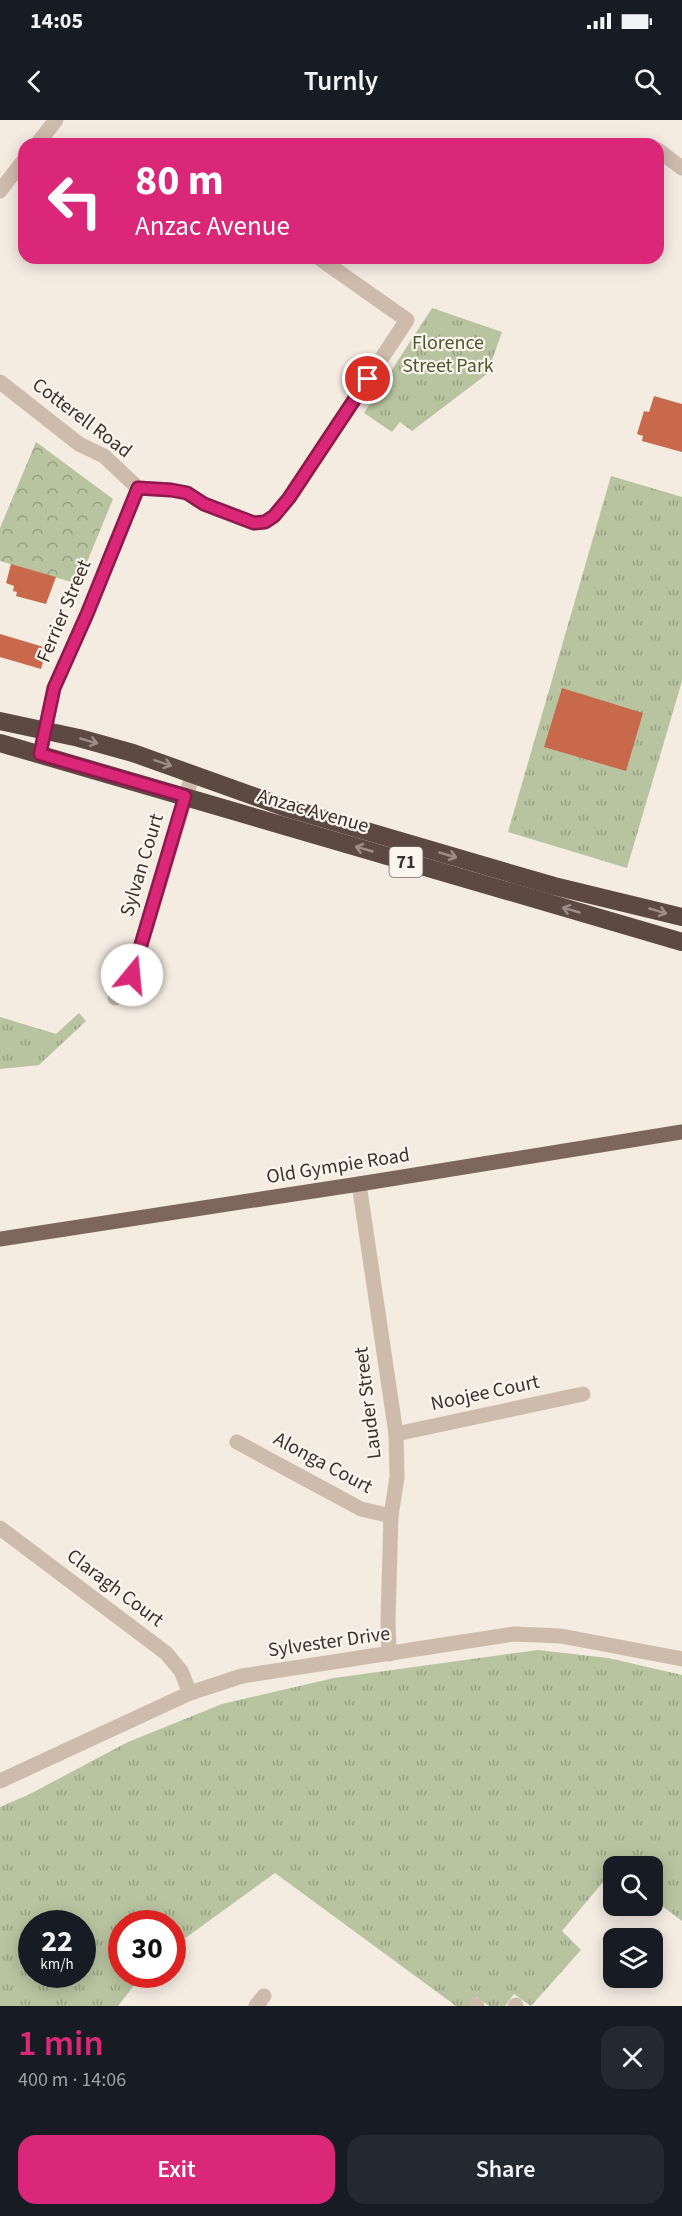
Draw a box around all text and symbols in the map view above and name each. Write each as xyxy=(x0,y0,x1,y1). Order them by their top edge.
text: 14:05 xyxy=(30,5,83,37)
text: Turnly xyxy=(304,62,378,101)
icon: back xyxy=(18,65,51,98)
icon: search xyxy=(631,65,664,98)
text: 80 m xyxy=(135,151,224,211)
icon: left xyxy=(36,162,114,240)
text: Anzac Avenue xyxy=(135,207,290,246)
park label: Florence Street Park xyxy=(402,329,494,380)
pin xyxy=(342,353,393,404)
icon: arrive xyxy=(351,362,384,395)
street label: Cotterell Road xyxy=(26,371,138,465)
street label: Ferrier Street xyxy=(30,555,98,667)
one-way arrow xyxy=(79,735,98,747)
one-way arrow xyxy=(153,758,172,769)
street label: Anzac Avenue xyxy=(254,782,372,840)
street label: Sylvan Court xyxy=(113,810,171,920)
one-way arrow xyxy=(355,843,374,854)
road number: 71 xyxy=(390,847,422,877)
one-way arrow xyxy=(438,850,457,861)
one-way arrow xyxy=(562,904,581,915)
one-way arrow xyxy=(648,905,667,917)
position arrow xyxy=(100,943,164,1007)
street label: Old Gympie Road xyxy=(264,1141,412,1191)
street label: Lauder Street xyxy=(347,1345,389,1461)
street label: Noojee Court xyxy=(428,1368,542,1418)
street label: Alonga Court xyxy=(269,1425,378,1501)
street label: Claragh Court xyxy=(61,1542,170,1634)
street label: Sylvester Drive xyxy=(266,1620,392,1664)
map controls xyxy=(603,1856,663,1988)
button: search xyxy=(603,1856,663,1916)
speed limit sign: 30 xyxy=(108,1910,186,1988)
text: 22 xyxy=(41,1920,73,1963)
button: layers xyxy=(603,1928,663,1988)
text: km/h xyxy=(40,1954,74,1975)
text: 1 min xyxy=(18,2018,104,2069)
button: close xyxy=(601,2026,664,2089)
text: 400 m · 14:06 xyxy=(18,2066,126,2094)
button: Exit xyxy=(18,2135,335,2204)
button: Share xyxy=(347,2135,664,2204)

